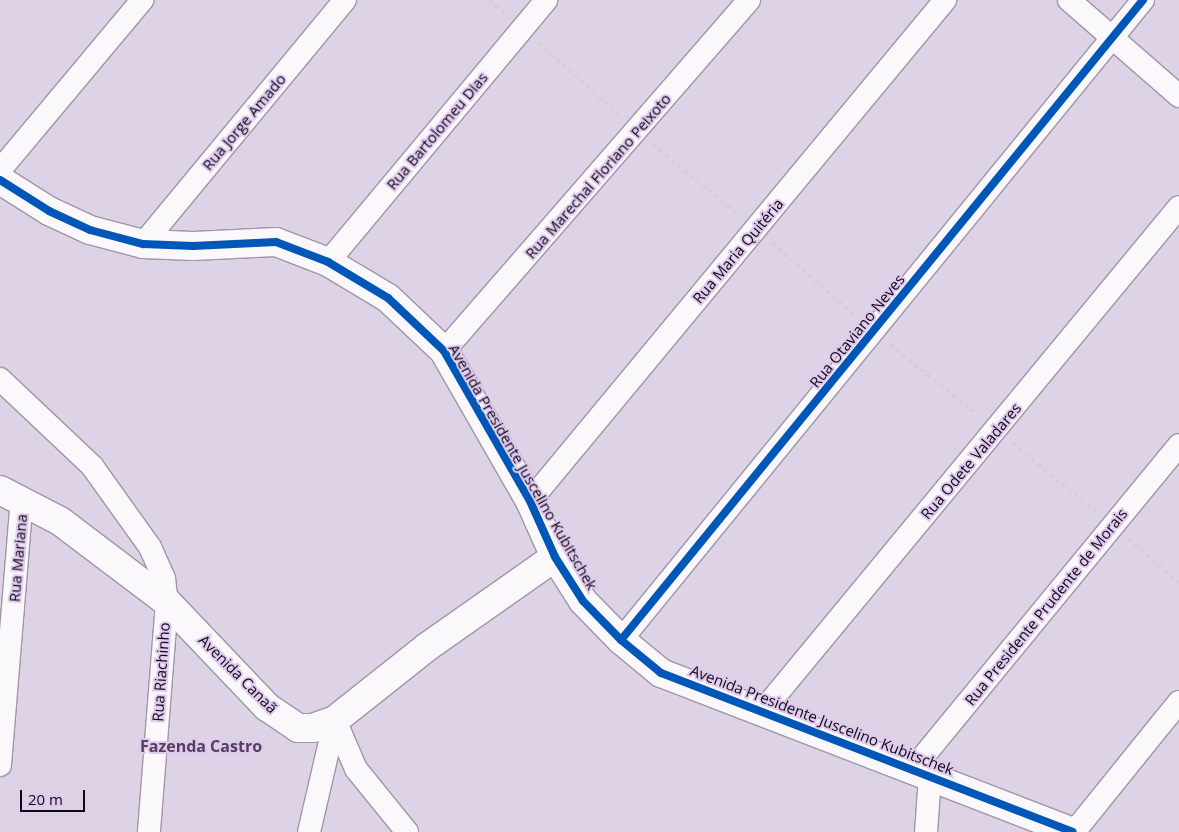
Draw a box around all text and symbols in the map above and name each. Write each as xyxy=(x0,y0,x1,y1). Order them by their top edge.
street label: Rua Bartolomeu Dias xyxy=(383,69,491,193)
street label: Rua Jorge Amado xyxy=(198,70,290,174)
street label: Rua Marechal Floriano Peixoto xyxy=(521,90,675,262)
street label: Rua Maria Quitéria xyxy=(689,195,787,307)
street label: Rua Otaviano Neves xyxy=(806,271,908,391)
street label: Avenida Presidente Juscelino Kubitschek xyxy=(445,341,601,593)
street label: Rua Odete Valadares xyxy=(917,399,1025,523)
street label: Rua Presidente Prudente de Morais xyxy=(961,505,1131,709)
street label: Rua Mariana xyxy=(5,513,31,603)
street label: Rua Riachinho xyxy=(149,622,173,722)
street label: Avenida Canaã xyxy=(195,631,281,717)
street label: Avenida Presidente Juscelino Kubitschek xyxy=(688,661,956,779)
district label: Fazenda Castro xyxy=(140,736,262,756)
scale bar xyxy=(22,780,88,812)
text: 20 m xyxy=(28,789,63,809)

